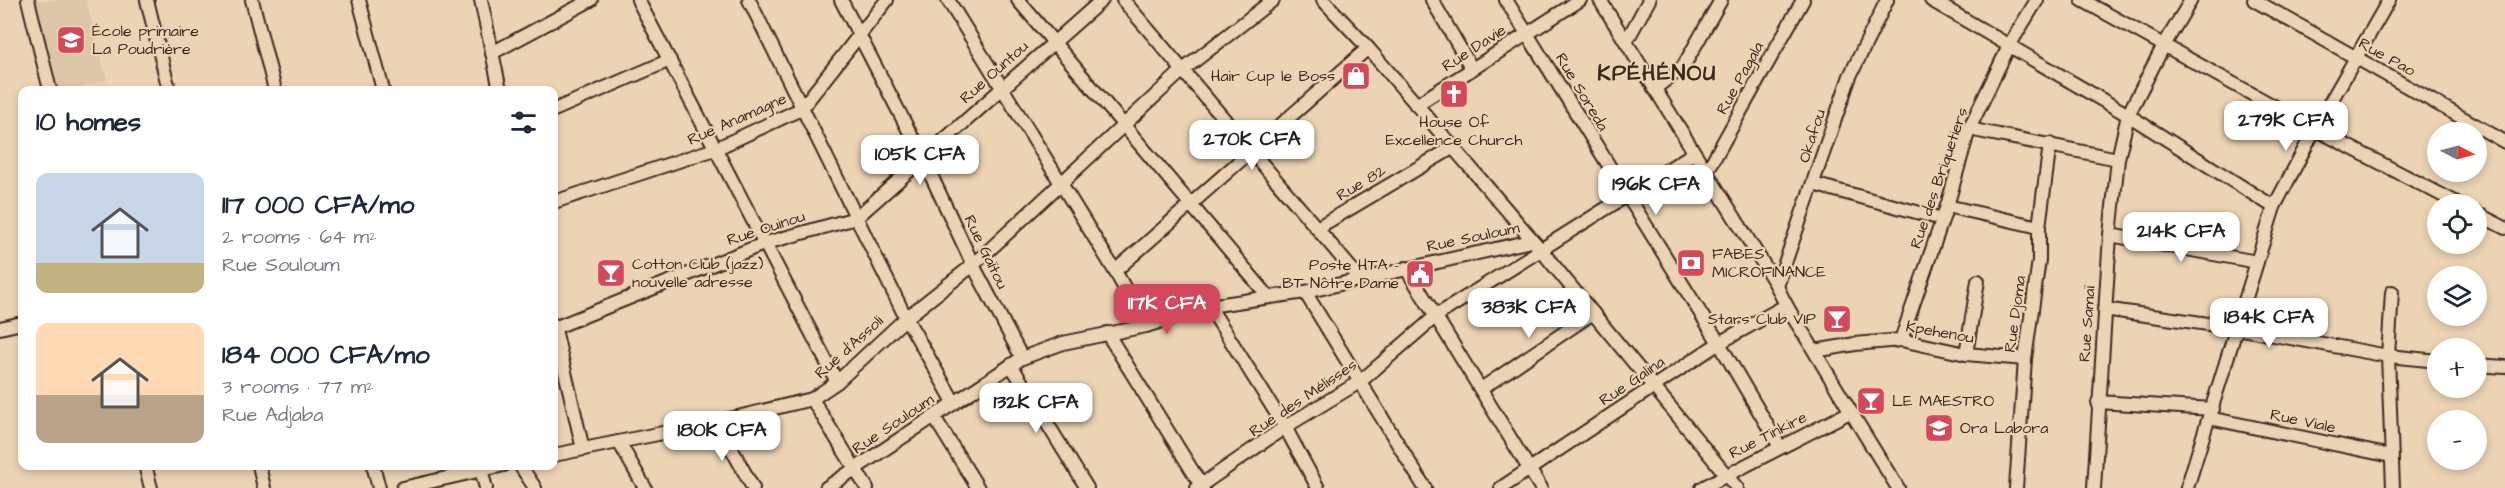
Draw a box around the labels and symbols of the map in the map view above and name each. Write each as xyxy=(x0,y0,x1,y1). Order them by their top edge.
street label: Rue Davie xyxy=(1438,19,1511,77)
place label: École primaire La Poudrière xyxy=(92,20,199,60)
school or university icon: École primaire La Poudrière xyxy=(55,24,87,56)
street label: Rue Pao xyxy=(2355,32,2419,82)
street label: Rue Ountou xyxy=(955,35,1033,109)
street label: Rue Pagala xyxy=(1711,38,1770,119)
street label: Rue Soreda xyxy=(1550,49,1614,135)
district label: KPÉHÉNOU xyxy=(1597,58,1717,89)
shop icon: Hair Cup le Boss xyxy=(1340,60,1372,92)
place label: Hair Cup le Boss xyxy=(1211,65,1335,87)
church icon: House Of Excellence Church xyxy=(1438,78,1470,110)
street label: Rue Anamagne xyxy=(684,87,791,152)
pin: 279K CFA xyxy=(2224,101,2348,152)
street label: Rue des Briquetiers xyxy=(1905,104,1973,252)
street label: Okafou xyxy=(1793,106,1831,166)
place label: House Of Excellence Church xyxy=(1386,111,1523,151)
pin: 270K CFA xyxy=(1190,120,1314,171)
north arrow xyxy=(2427,122,2487,182)
pin: 105K CFA xyxy=(858,135,982,186)
street label: Rue 82 xyxy=(1332,160,1390,206)
pin: 196K CFA xyxy=(1594,165,1718,216)
street label: Rue Ouinou xyxy=(724,205,808,251)
street label: Rue GaÏtou xyxy=(959,211,1013,293)
pin: 214K CFA xyxy=(2119,212,2243,263)
street label: Rue Souloum xyxy=(1425,216,1522,258)
place label: FABES MICROFINANCE xyxy=(1712,243,1826,283)
bank icon: FABES MICROFINANCE xyxy=(1675,247,1707,279)
place label: Cotton Club (jazz) nouvelle adresse xyxy=(632,253,764,293)
place label: Poste HTA - BT Nôtre Dame xyxy=(1282,254,1399,294)
bar icon: Cotton Club (jazz) nouvelle adresse xyxy=(595,257,627,289)
public building icon: Poste HTA - BT Nôtre Dame xyxy=(1404,258,1436,290)
street label: Rue Djoma xyxy=(1999,274,2031,354)
pin: 117K CFA xyxy=(1105,284,1229,335)
street label: Rue Samaï xyxy=(2073,284,2101,363)
pin: 383K CFA xyxy=(1467,288,1591,339)
pin: 184K CFA xyxy=(2207,298,2331,349)
bar icon: Stars Club VIP xyxy=(1821,303,1853,335)
place label: Stars Club VIP xyxy=(1708,308,1816,330)
street label: Rue d'Assoli xyxy=(810,310,889,384)
street label: Kpehenou xyxy=(1904,315,1976,349)
street label: Rue Galina xyxy=(1595,351,1669,411)
street label: Rue des Mélisses xyxy=(1245,354,1361,442)
pin: 132K CFA xyxy=(974,383,1098,434)
bar icon: LE MAESTRO xyxy=(1855,385,1887,417)
street label: Rue Souloum xyxy=(848,388,939,459)
place label: LE MAESTRO xyxy=(1892,390,1995,412)
street label: Rue Viale xyxy=(2268,403,2338,439)
street label: Rue Tinkire xyxy=(1725,406,1811,464)
pin: 180K CFA xyxy=(660,411,784,462)
school or university icon: Ora Labora xyxy=(1923,412,1955,444)
place label: Ora Labora xyxy=(1960,417,2048,439)

